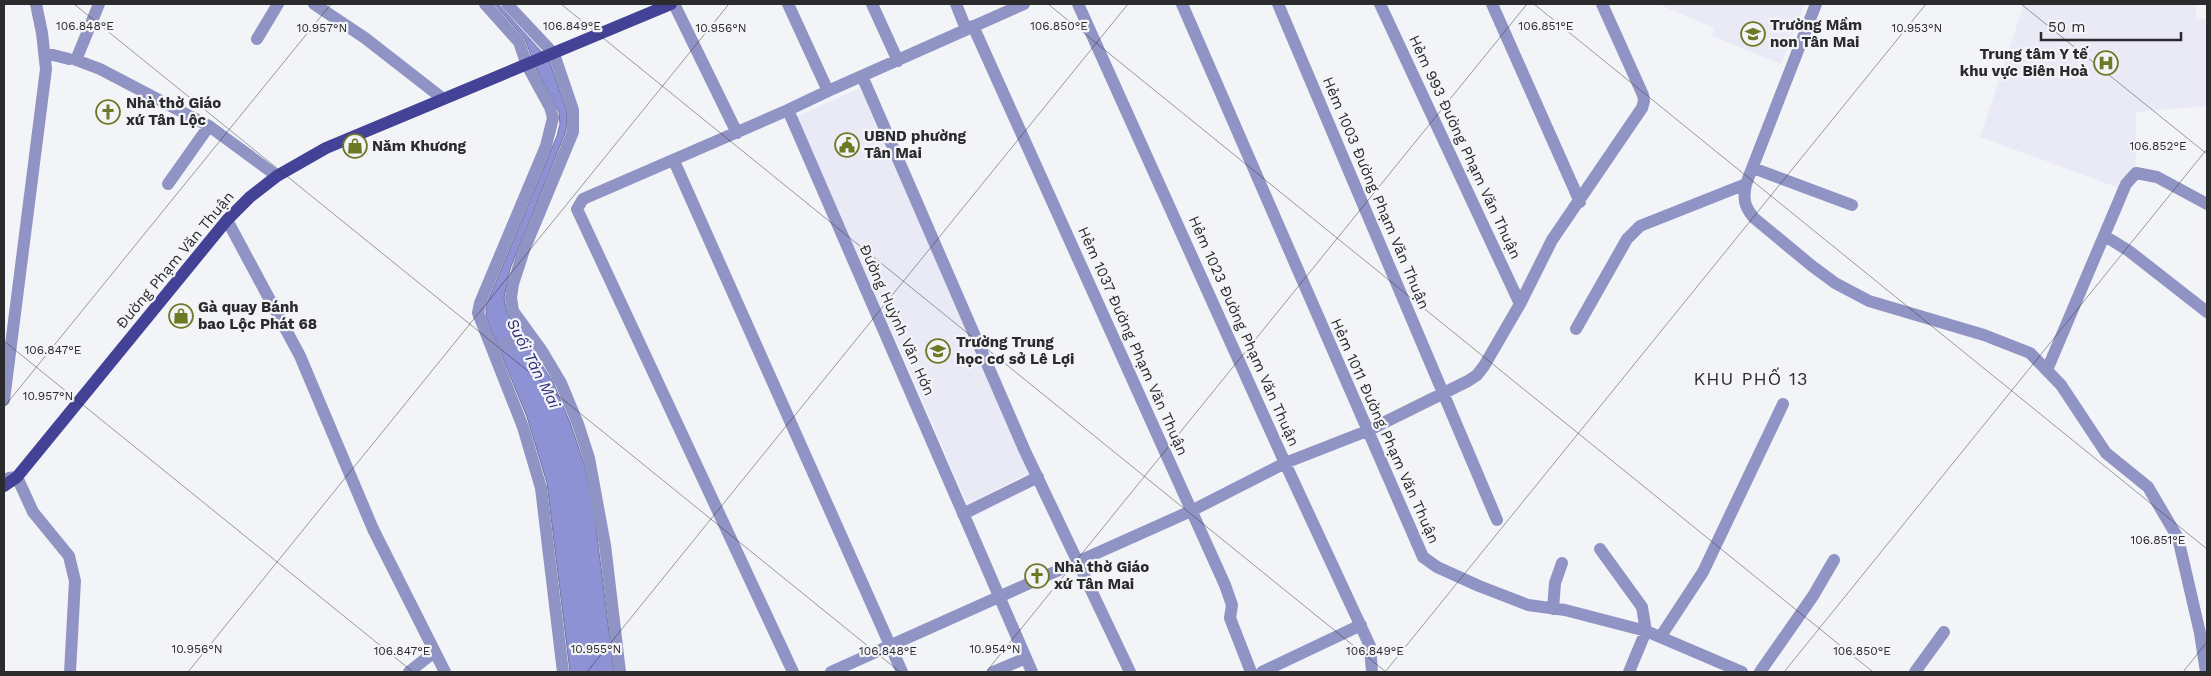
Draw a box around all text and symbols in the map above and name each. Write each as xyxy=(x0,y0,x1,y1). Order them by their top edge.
scale bar xyxy=(2041,10,2181,42)
place label: Trường Mầm non Tân Mai xyxy=(1770,16,1862,51)
text: 50 m xyxy=(2048,18,2085,36)
text: 106.848°E xyxy=(56,19,114,33)
text: 106.849°E xyxy=(543,19,601,33)
text: 106.850°E xyxy=(1030,19,1088,33)
text: 106.851°E xyxy=(1519,19,1574,33)
text: 10.957°N xyxy=(297,21,347,35)
text: 10.956°N xyxy=(695,21,747,35)
school or university icon: Trường Mầm non Tân Mai xyxy=(1740,21,1766,47)
text: 10.953°N xyxy=(1892,21,1942,35)
street label: Hẻm 993 Đường Phạm Văn Thuận xyxy=(1405,32,1525,262)
place label: Trung tâm Y tế khu vực Biên Hoà xyxy=(1960,45,2089,80)
hospital icon: Trung tâm Y tế khu vực Biên Hoà xyxy=(2093,50,2119,76)
street label: Hẻm 1003 Đường Phạm Văn Thuận xyxy=(1319,74,1433,312)
place label: Nhà thờ Giáo xứ Tân Lộc xyxy=(126,94,221,129)
church icon: Nhà thờ Giáo xứ Tân Lộc xyxy=(95,99,121,125)
place label: UBND phường Tân Mai xyxy=(864,127,967,162)
public building icon: UBND phường Tân Mai xyxy=(834,132,860,158)
shop icon: Năm Khương xyxy=(342,133,368,159)
place label: Năm Khương xyxy=(372,137,467,155)
text: 106.852°E xyxy=(2129,139,2187,153)
street label: Đường Phạm Văn Thuận xyxy=(112,188,238,332)
street label: Hẻm 1023 Đường Phạm Văn Thuận xyxy=(1185,213,1303,449)
street label: Hẻm 1037 Đường Phạm Văn Thuận xyxy=(1074,224,1192,458)
street label: Đường Huỳnh Văn Hớn xyxy=(855,242,939,398)
place label: Gà quay Bánh bao Lộc Phát 68 xyxy=(198,298,317,333)
shop icon: Gà quay Bánh bao Lộc Phát 68 xyxy=(168,303,194,329)
water label: Suối Tân Mai xyxy=(503,315,565,412)
street label: Hẻm 1011 Đường Phạm Văn Thuận xyxy=(1327,316,1443,546)
place label: Trường Trung học cơ sở Lê Lợi xyxy=(956,333,1074,368)
school or university icon: Trường Trung học cơ sở Lê Lợi xyxy=(925,338,951,364)
text: 106.847°E xyxy=(25,343,82,357)
district label: KHU PHỐ 13 xyxy=(1694,367,1808,389)
text: 10.957°N xyxy=(23,389,73,403)
text: 106.851°E xyxy=(2131,533,2186,547)
place label: Nhà thờ Giáo xứ Tân Mai xyxy=(1054,558,1149,593)
church icon: Nhà thờ Giáo xứ Tân Mai xyxy=(1024,563,1050,589)
text: 10.956°N xyxy=(171,642,223,656)
text: 10.955°N xyxy=(571,642,621,656)
text: 10.954°N xyxy=(969,642,1021,656)
text: 106.847°E xyxy=(374,644,431,658)
text: 106.848°E xyxy=(859,644,917,658)
text: 106.849°E xyxy=(1346,644,1404,658)
text: 106.850°E xyxy=(1833,644,1891,658)

